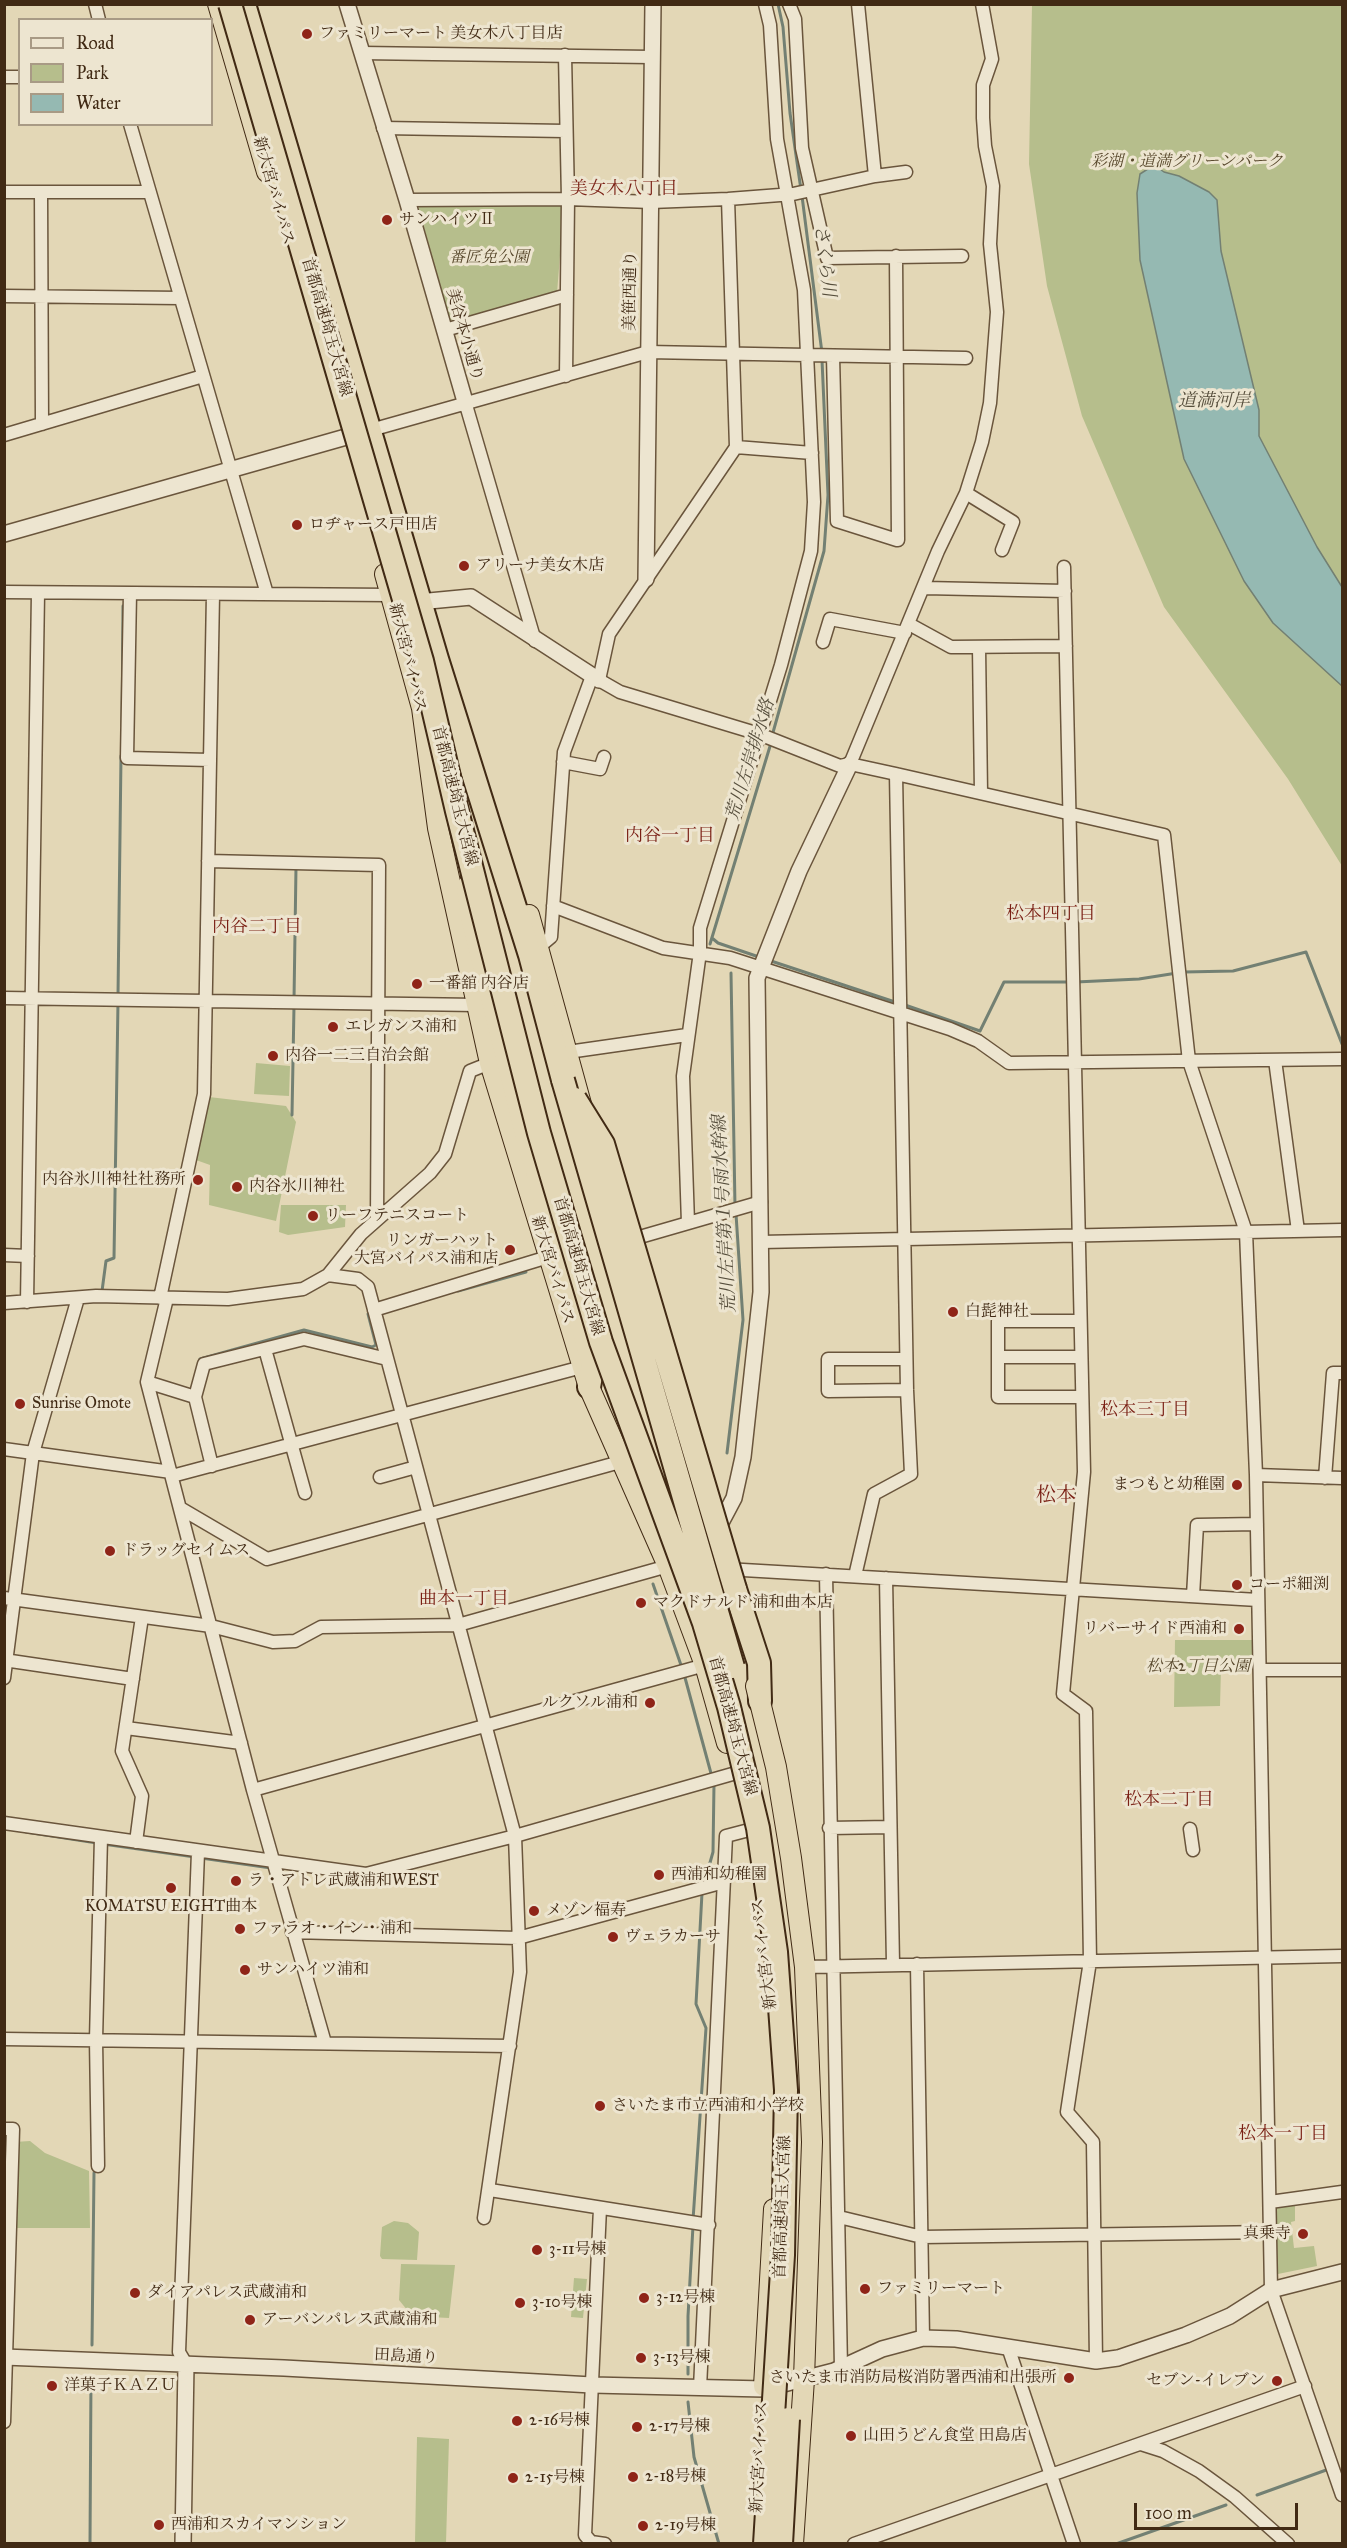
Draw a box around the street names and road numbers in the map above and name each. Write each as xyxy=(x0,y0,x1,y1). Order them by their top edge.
street label: 新大宮バイパス xyxy=(248,135,298,247)
street label: 美笹西通り xyxy=(621,251,641,331)
street label: 首都高速埼玉大宮線 xyxy=(297,255,355,399)
street label: 美谷本小通り xyxy=(442,286,486,384)
street label: 新大宮バイパス xyxy=(384,601,430,715)
street label: 首都高速埼玉大宮線 xyxy=(427,724,481,868)
street label: 首都高速埼玉大宮線 xyxy=(549,1194,607,1338)
street label: 新大宮バイパス xyxy=(526,1214,578,1326)
street label: 首都高速埼玉大宮線 xyxy=(704,1654,760,1798)
street label: 新大宮バイパス xyxy=(749,1897,781,2011)
street label: 首都高速埼玉大宮線 xyxy=(771,2135,795,2279)
street label: 田島通り xyxy=(374,2346,438,2368)
street label: 新大宮バイパス xyxy=(747,2401,773,2513)

